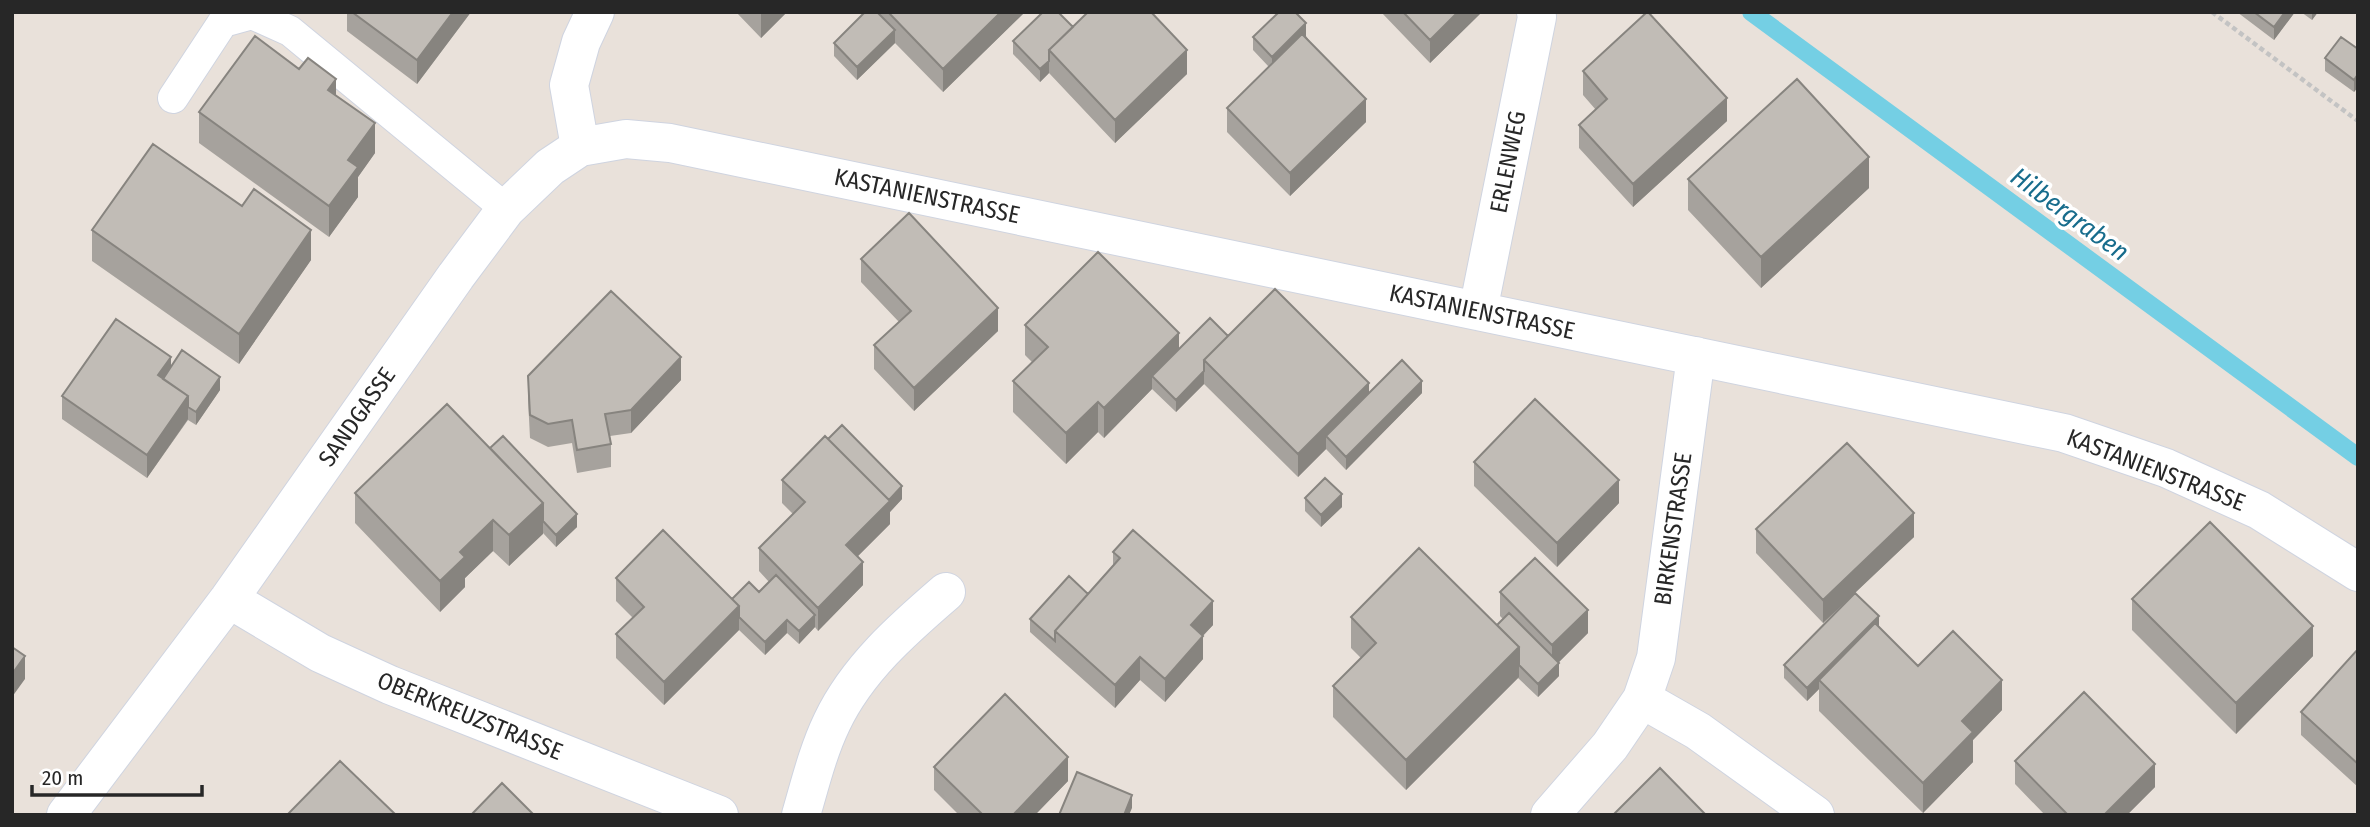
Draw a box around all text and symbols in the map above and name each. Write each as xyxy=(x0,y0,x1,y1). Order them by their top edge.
street label: ERLENWEG xyxy=(1484,109,1532,215)
water label: Hilbergraben xyxy=(2005,161,2135,268)
street label: KASTANIENSTRASSE xyxy=(832,163,1022,229)
street label: KASTANIENSTRASSE xyxy=(1387,279,1577,345)
street label: SANDGASSE xyxy=(313,362,401,472)
street label: KASTANIENSTRASSE xyxy=(2063,423,2249,517)
street label: BIRKENSTRASSE xyxy=(1648,451,1698,607)
street label: OBERKREUZSTRASSE xyxy=(373,666,567,766)
scale bar xyxy=(32,754,201,798)
text: 20 m xyxy=(42,765,83,791)

